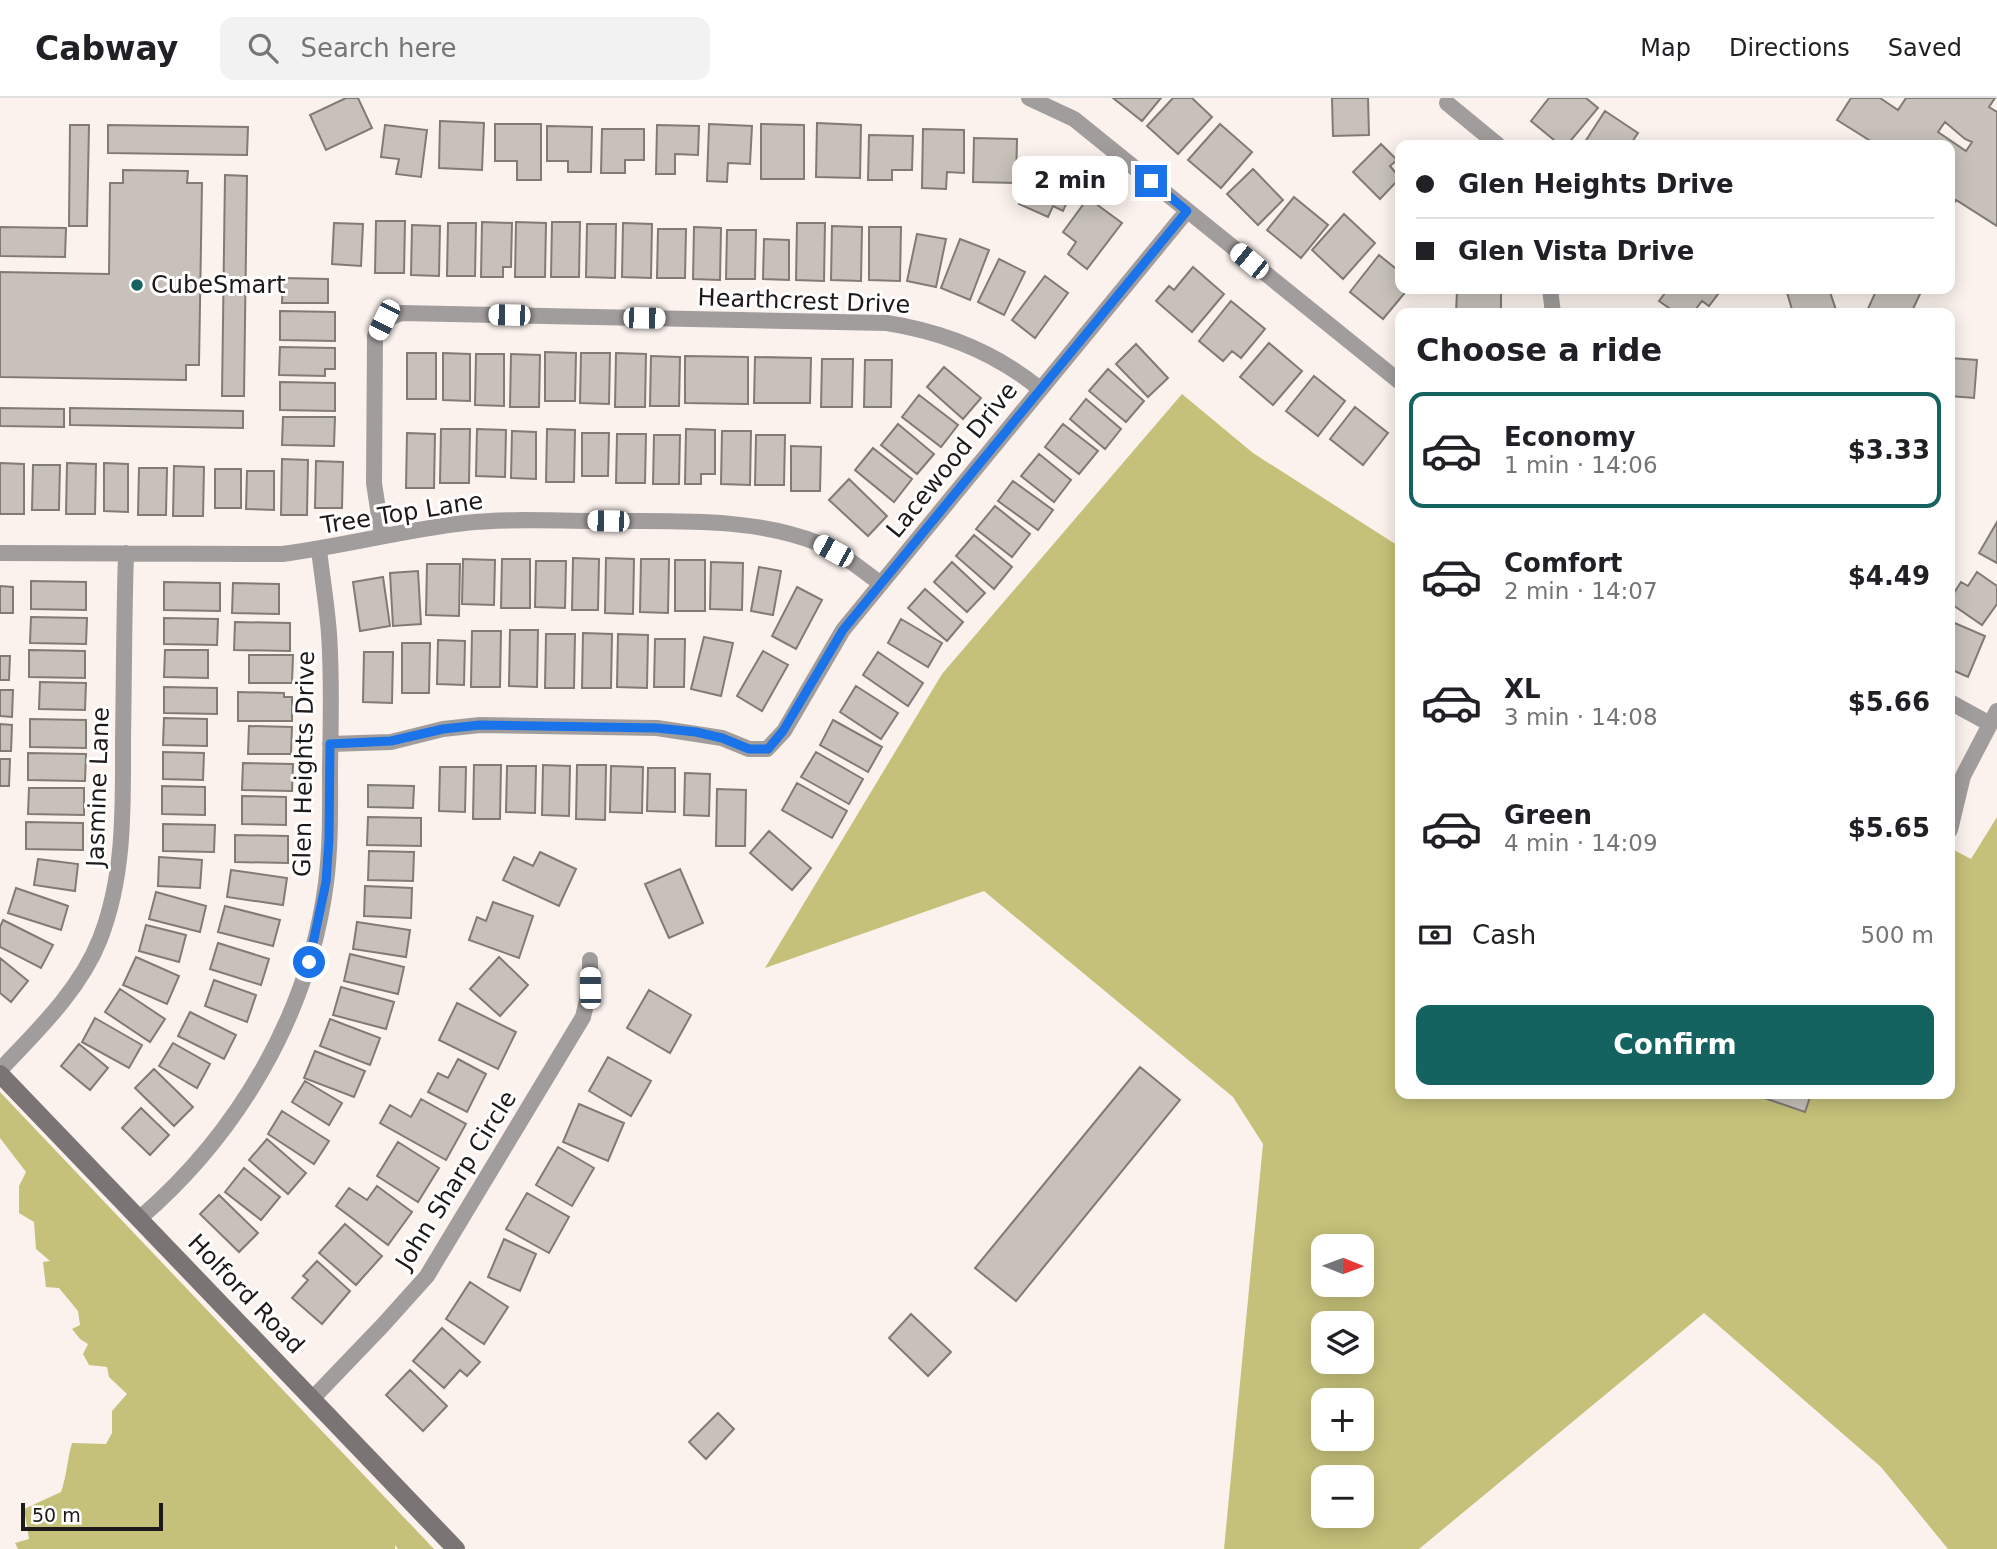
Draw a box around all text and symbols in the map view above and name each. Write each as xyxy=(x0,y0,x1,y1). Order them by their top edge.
search box xyxy=(220,17,710,80)
text: Cabway xyxy=(35,29,178,68)
icon: search xyxy=(244,29,282,67)
text: Search here xyxy=(300,33,457,63)
text: Map xyxy=(1640,34,1691,62)
text: Directions xyxy=(1729,34,1850,62)
text: Saved xyxy=(1888,34,1962,62)
callout: 2 min xyxy=(1011,156,1126,206)
route end xyxy=(1135,165,1167,197)
text: 2 min xyxy=(1034,167,1106,193)
text: Glen Heights Drive xyxy=(1458,169,1734,199)
text: Glen Vista Drive xyxy=(1458,236,1694,266)
car xyxy=(1227,240,1272,282)
place label: CubeSmart xyxy=(151,271,286,299)
marker: CubeSmart xyxy=(129,277,145,293)
street label: Hearthcrest Drive xyxy=(697,283,911,319)
car xyxy=(366,297,403,343)
car xyxy=(488,304,531,326)
car xyxy=(623,307,666,329)
text: Choose a ride xyxy=(1416,331,1662,369)
street label: Lacewood Drive xyxy=(881,377,1023,543)
icon: car xyxy=(1420,419,1483,482)
text: Economy xyxy=(1504,422,1635,452)
text: $3.33 xyxy=(1848,435,1930,465)
text: 1 min · 14:06 xyxy=(1504,452,1658,478)
street label: Tree Top Lane xyxy=(318,486,485,540)
car xyxy=(587,510,630,532)
car xyxy=(810,532,857,570)
icon: car xyxy=(1420,545,1483,608)
text: Comfort xyxy=(1504,548,1622,578)
text: $4.49 xyxy=(1848,561,1930,591)
text: 2 min · 14:07 xyxy=(1504,578,1658,604)
street label: Glen Heights Drive xyxy=(288,651,320,877)
icon: car xyxy=(1420,671,1483,734)
text: XL xyxy=(1504,674,1541,704)
text: $5.66 xyxy=(1848,687,1930,717)
text: 3 min · 14:08 xyxy=(1504,704,1658,730)
street label: Jasmine Lane xyxy=(81,707,115,869)
icon: car xyxy=(1420,797,1483,860)
text: Green xyxy=(1504,800,1592,830)
text: $5.65 xyxy=(1848,813,1930,843)
text: 4 min · 14:09 xyxy=(1504,830,1658,856)
icon: cash xyxy=(1416,916,1454,954)
text: Cash xyxy=(1472,920,1536,950)
text: 500 m xyxy=(1860,922,1934,948)
route start xyxy=(293,946,325,978)
car xyxy=(580,967,601,1009)
button: Confirm xyxy=(1416,1005,1934,1085)
street label: John Sharp Circle xyxy=(389,1086,522,1276)
street label: Holford Road xyxy=(182,1229,310,1359)
north arrow xyxy=(1311,1234,1374,1297)
map controls xyxy=(1311,1234,1374,1528)
button: layers xyxy=(1311,1311,1374,1374)
button: + xyxy=(1311,1388,1374,1451)
button: − xyxy=(1311,1465,1374,1528)
scale bar xyxy=(21,1500,163,1532)
text: 50 m xyxy=(32,1504,81,1526)

